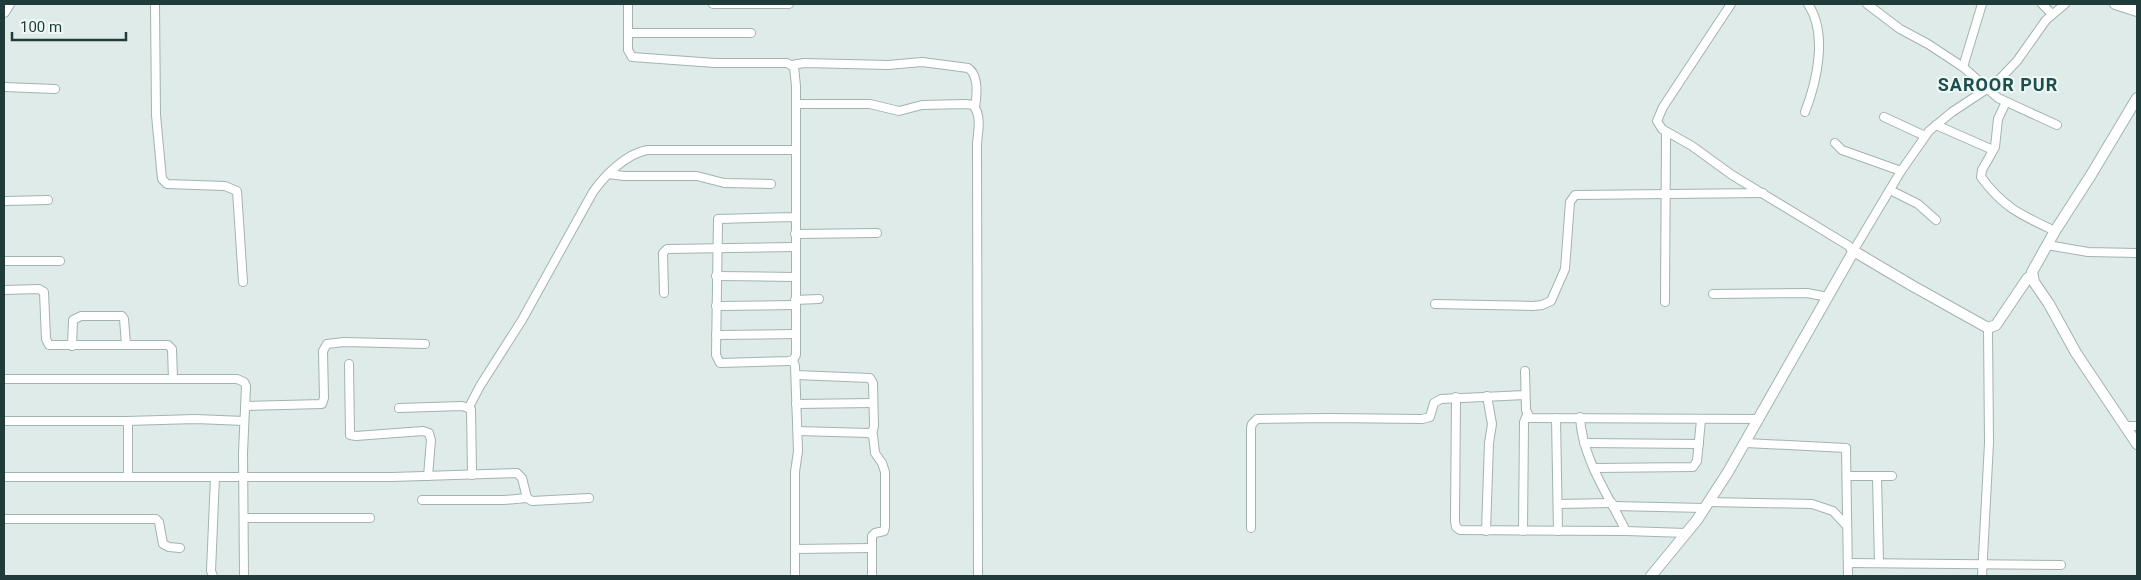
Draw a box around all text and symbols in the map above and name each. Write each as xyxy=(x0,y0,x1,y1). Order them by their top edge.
scale bar xyxy=(12,10,126,42)
text: 100 m xyxy=(20,18,62,36)
district label: SAROOR PUR xyxy=(1938,74,2058,95)

